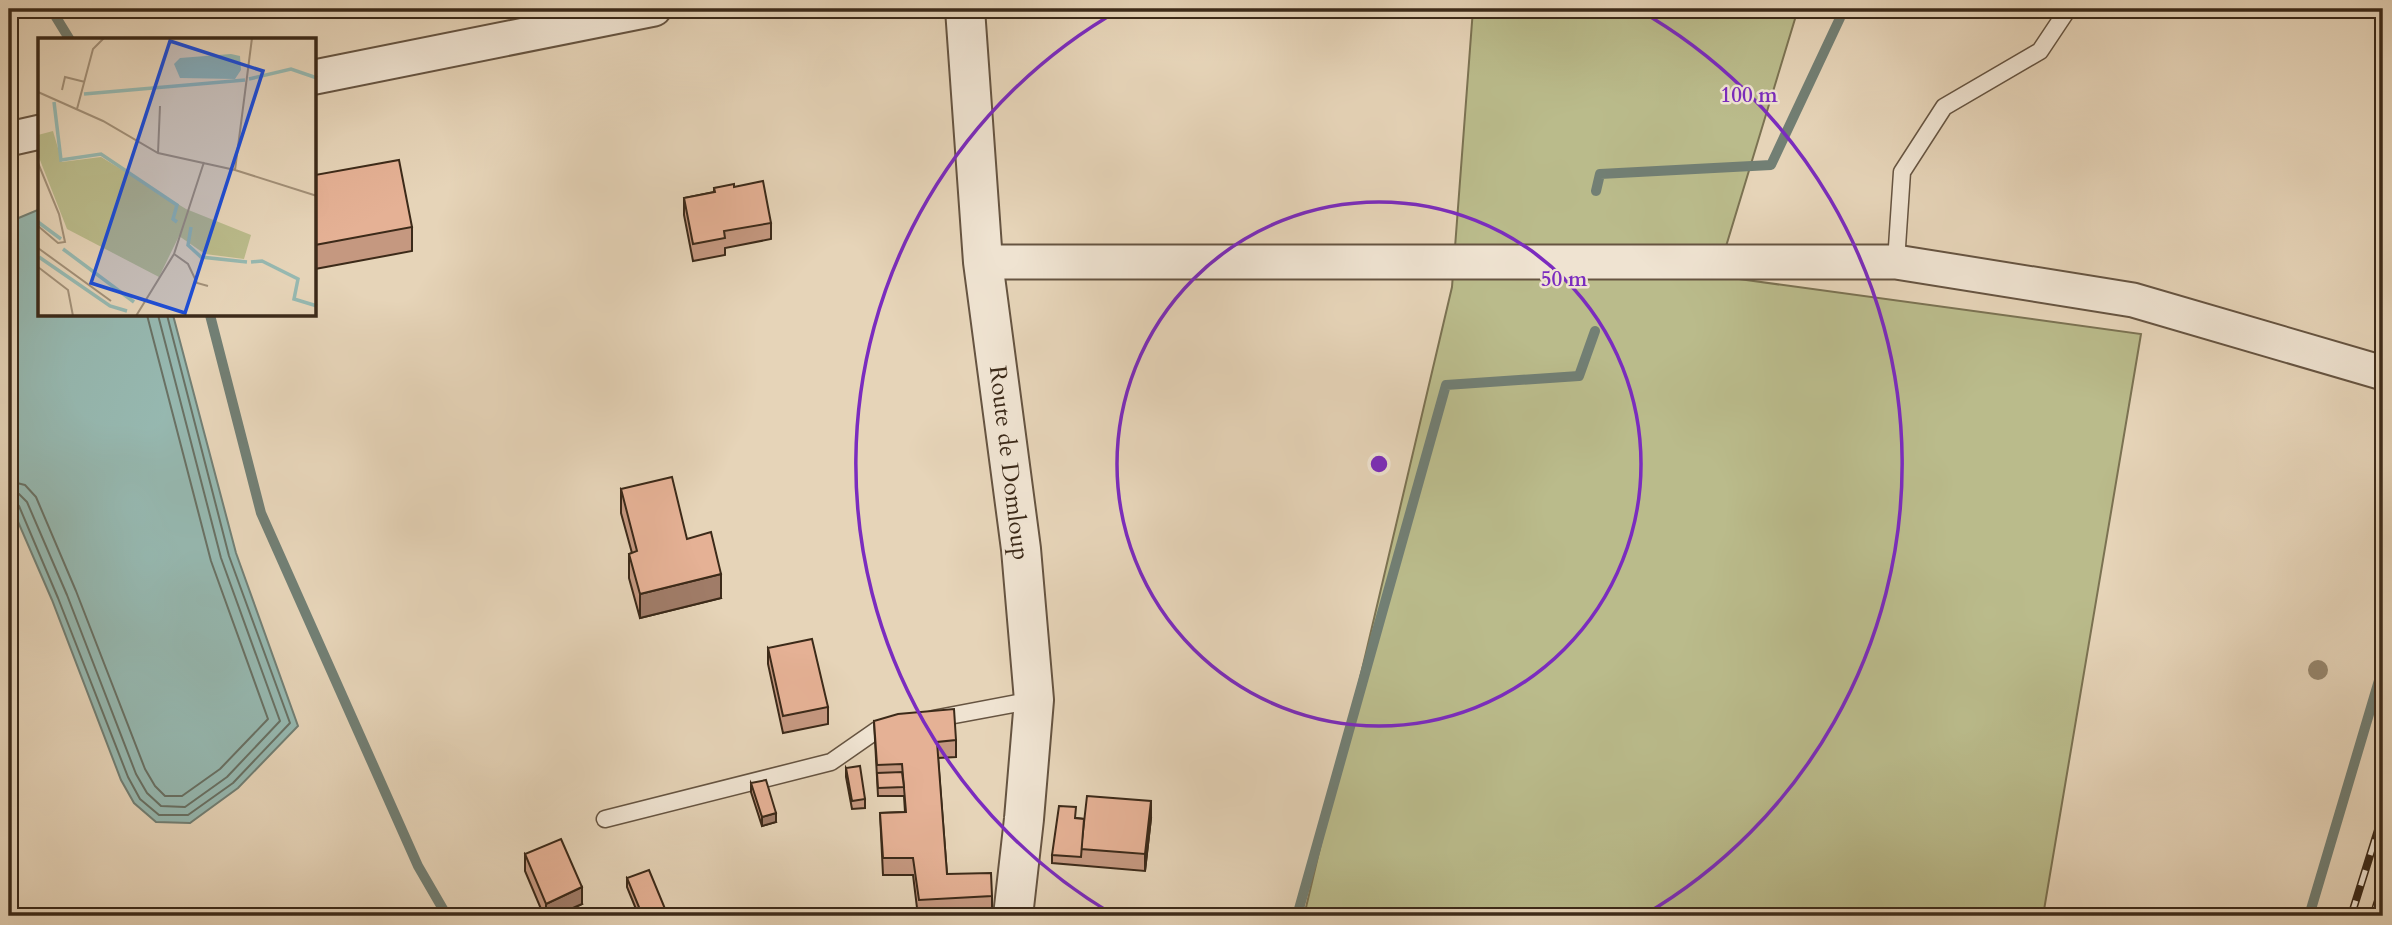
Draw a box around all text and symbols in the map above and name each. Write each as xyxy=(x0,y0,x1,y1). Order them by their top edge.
inset map xyxy=(38,38,317,317)
text: 100 m xyxy=(1720,81,1778,110)
text: 50 m xyxy=(1541,265,1588,294)
street label: Route de Domloup xyxy=(981,364,1037,562)
centre of rings xyxy=(1367,452,1391,476)

